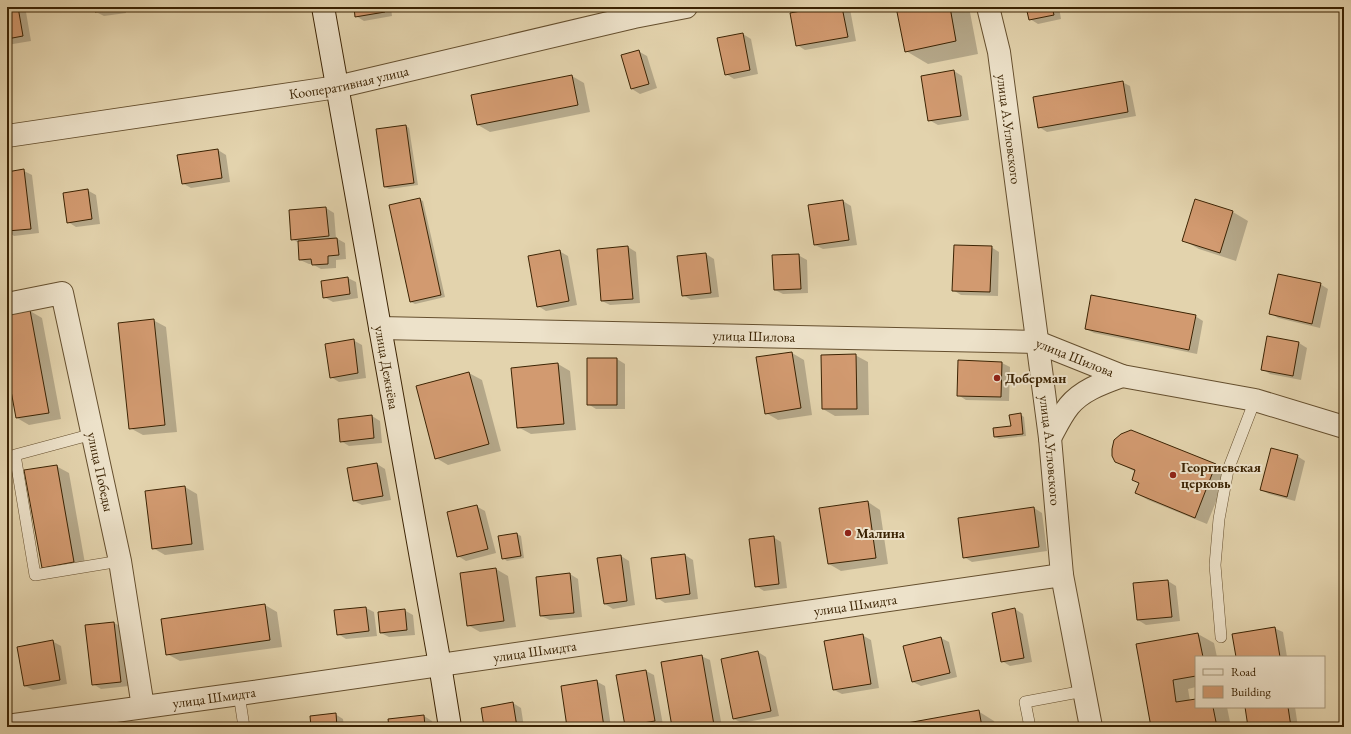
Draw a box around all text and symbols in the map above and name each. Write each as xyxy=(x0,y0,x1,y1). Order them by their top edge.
street label: Кооперативная улица xyxy=(288,61,411,103)
street label: улица А.Угловского xyxy=(993,73,1025,185)
street label: улица Дежнёва xyxy=(371,324,403,411)
street label: улица Шилова xyxy=(712,326,796,346)
street label: улица Шилова xyxy=(1033,333,1117,381)
place label: Доберман xyxy=(1005,369,1066,387)
marker: Доберман xyxy=(992,373,1002,383)
street label: улица А.Угловского xyxy=(1035,394,1065,506)
street label: улица Победы xyxy=(83,430,118,514)
place label: Георгиевская церковь xyxy=(1181,458,1261,492)
marker: Георгиевская церковь xyxy=(1168,470,1178,480)
place label: Малина xyxy=(856,524,906,542)
marker: Малина xyxy=(843,528,853,538)
street label: улица Шмидта xyxy=(813,590,899,620)
street label: улица Шмидта xyxy=(492,636,578,666)
legend xyxy=(1195,656,1325,708)
text: Road xyxy=(1231,664,1257,680)
street label: улица Шмидта xyxy=(171,683,257,712)
text: Building xyxy=(1231,684,1272,700)

